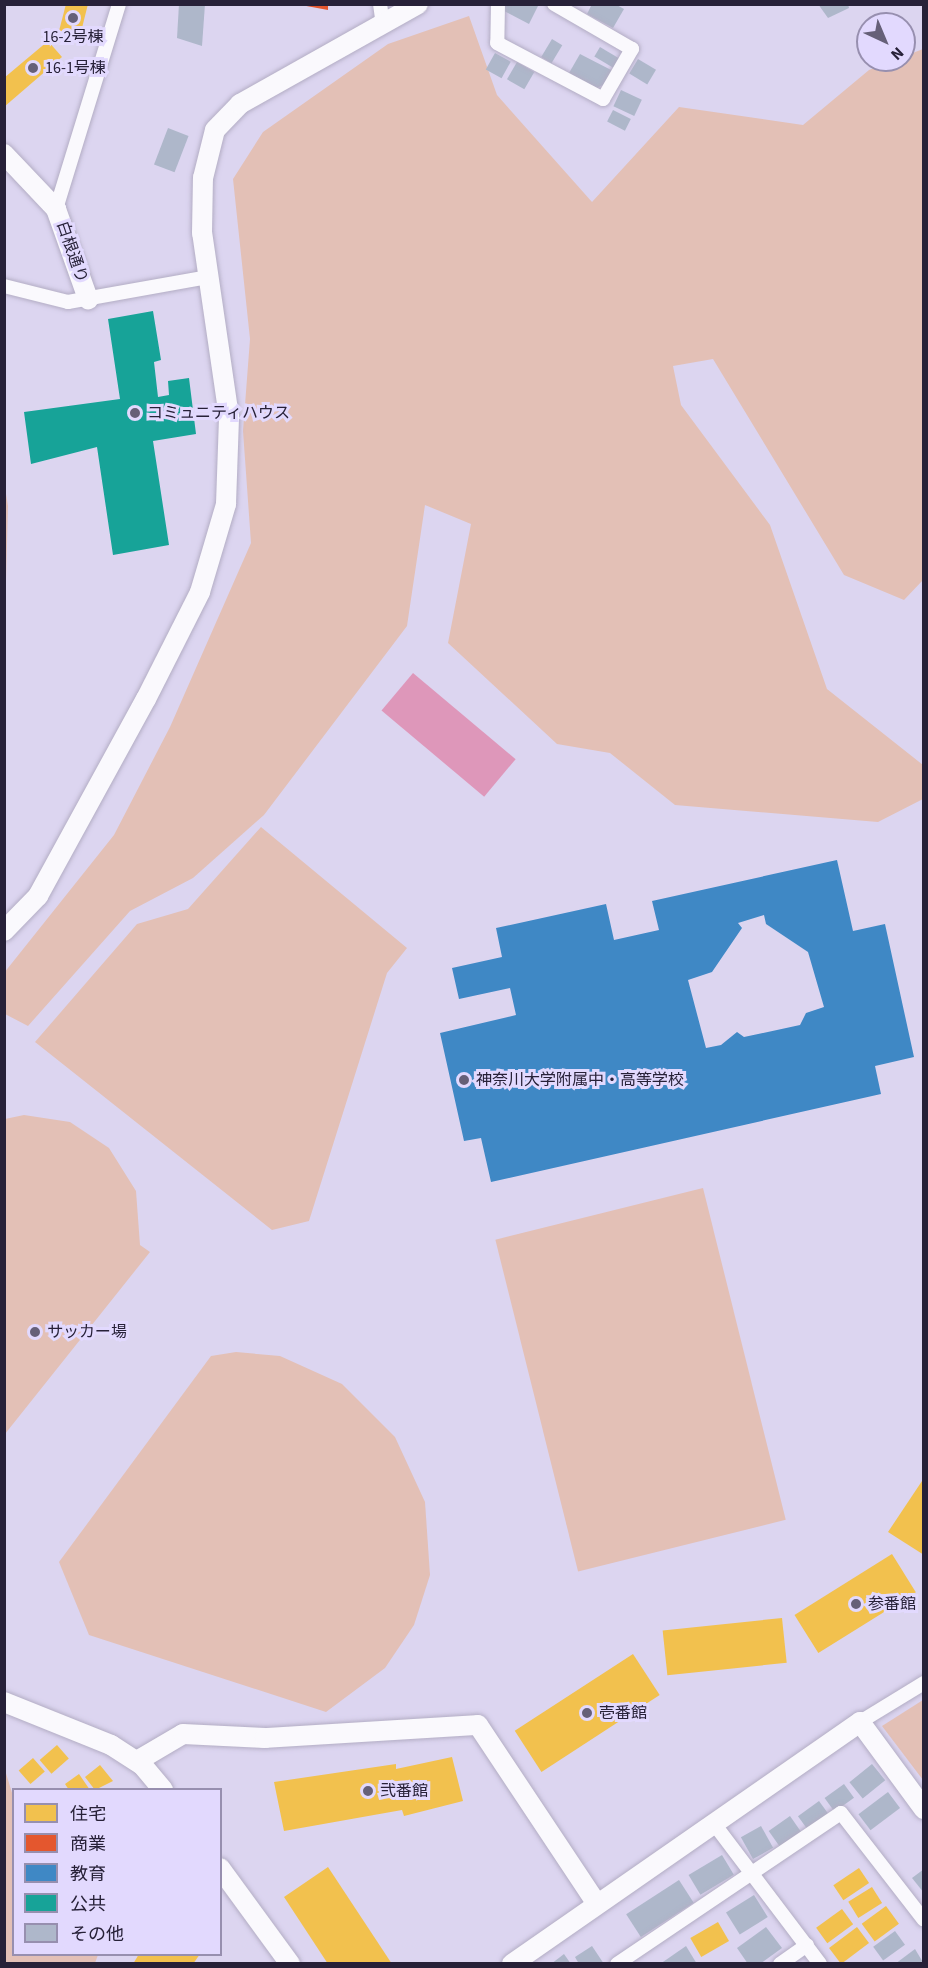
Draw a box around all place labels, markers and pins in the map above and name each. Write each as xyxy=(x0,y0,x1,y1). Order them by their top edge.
marker: 16-2号棟 xyxy=(66,11,80,25)
place label: 16-2号棟 xyxy=(43,27,103,47)
place label: 16-1号棟 xyxy=(45,58,106,78)
marker: 16-1号棟 xyxy=(26,61,40,75)
place label: コミュニティハウス xyxy=(147,403,291,423)
marker: コミュニティハウス xyxy=(128,406,142,420)
place label: 神奈川大学附属中・高等学校 xyxy=(476,1070,684,1090)
marker: 神奈川大学附属中・高等学校 xyxy=(457,1073,471,1087)
place label: サッカー場 xyxy=(47,1322,127,1342)
marker: サッカー場 xyxy=(28,1325,42,1339)
place label: 参番館 xyxy=(868,1594,916,1614)
marker: 参番館 xyxy=(849,1597,863,1611)
place label: 壱番館 xyxy=(599,1703,647,1723)
marker: 壱番館 xyxy=(580,1706,594,1720)
place label: 弐番館 xyxy=(380,1781,428,1801)
marker: 弐番館 xyxy=(361,1784,375,1798)

